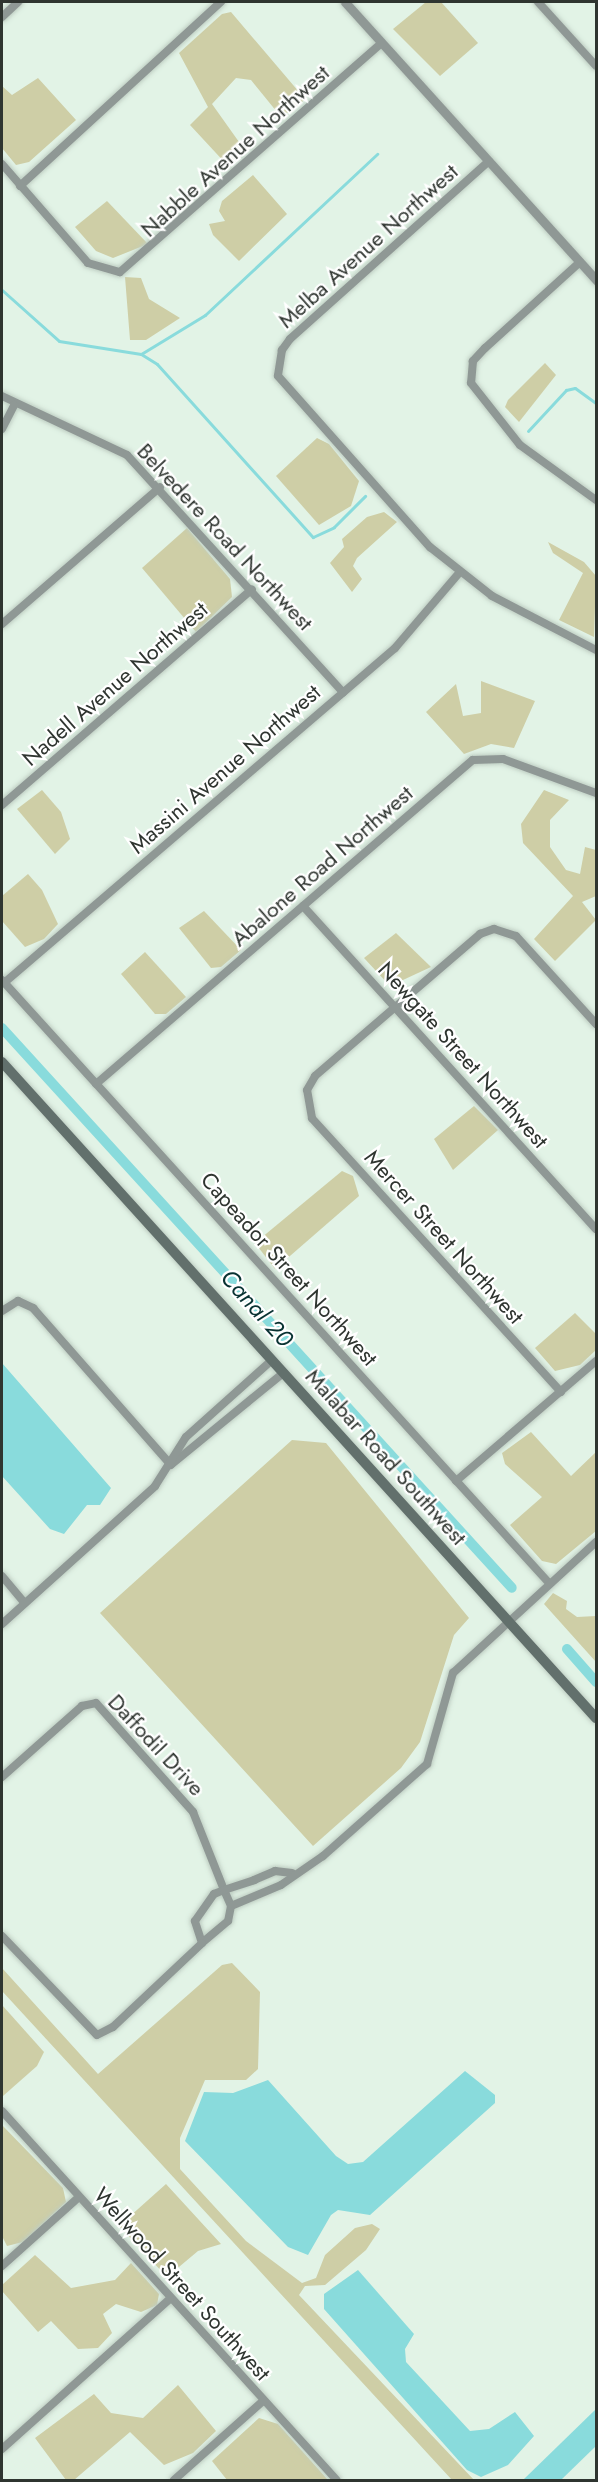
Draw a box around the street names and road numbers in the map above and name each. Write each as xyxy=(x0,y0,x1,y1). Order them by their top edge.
street label: Nabble Avenue Northwest xyxy=(135,59,335,243)
street label: Melba Avenue Northwest xyxy=(273,158,463,334)
street label: Belvedere Road Northwest xyxy=(132,438,318,636)
street label: Nadell Avenue Northwest xyxy=(17,596,213,772)
street label: Massini Avenue Northwest xyxy=(124,679,326,859)
street label: Abalone Road Northwest xyxy=(226,780,418,952)
street label: Newgate Street Northwest xyxy=(372,956,554,1154)
street label: Mercer Street Northwest xyxy=(359,1145,529,1329)
street label: Capeador Street Northwest xyxy=(195,1167,383,1371)
street label: Malabar Road Southwest xyxy=(300,1364,472,1550)
street label: Daffodil Drive xyxy=(102,1689,210,1801)
street label: Wellwood Street Southwest xyxy=(88,2182,276,2386)

